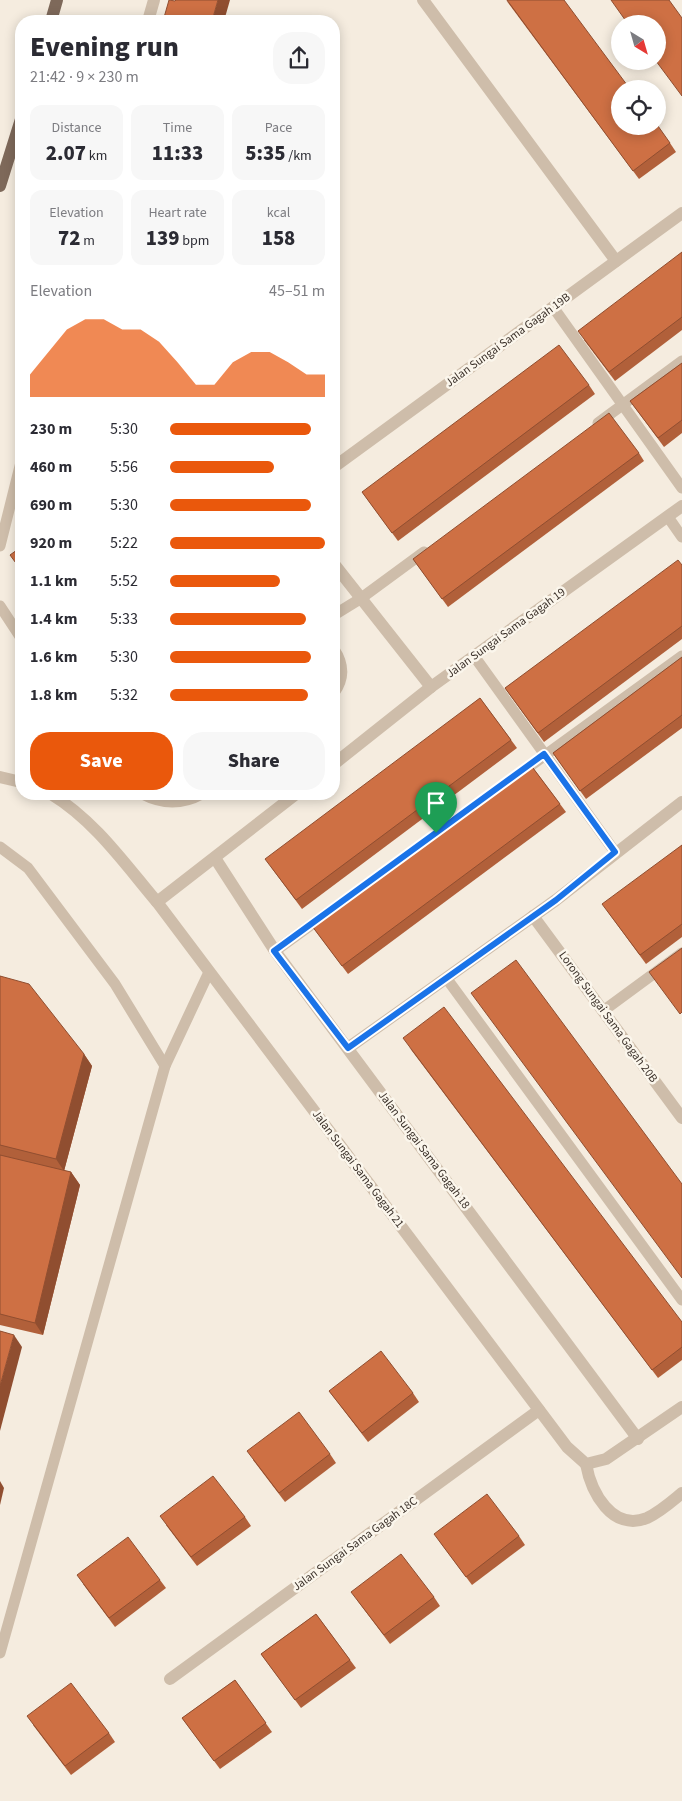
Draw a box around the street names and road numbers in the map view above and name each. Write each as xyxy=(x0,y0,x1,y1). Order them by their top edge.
street label: Jalan Sungai Sama Gagah 19B xyxy=(442,289,574,391)
street label: Jalan Sungai Sama Gagah 19 xyxy=(443,584,569,682)
street label: Lorong Sungai Sama Gagah 20B xyxy=(555,948,661,1086)
street label: Jalan Sungai Sama Gagah 18 xyxy=(374,1088,474,1213)
street label: Jalan Sungai Sama Gagah 21 xyxy=(308,1107,408,1232)
street label: Jalan Sungai Sama Gagah 18C xyxy=(289,1493,421,1595)

